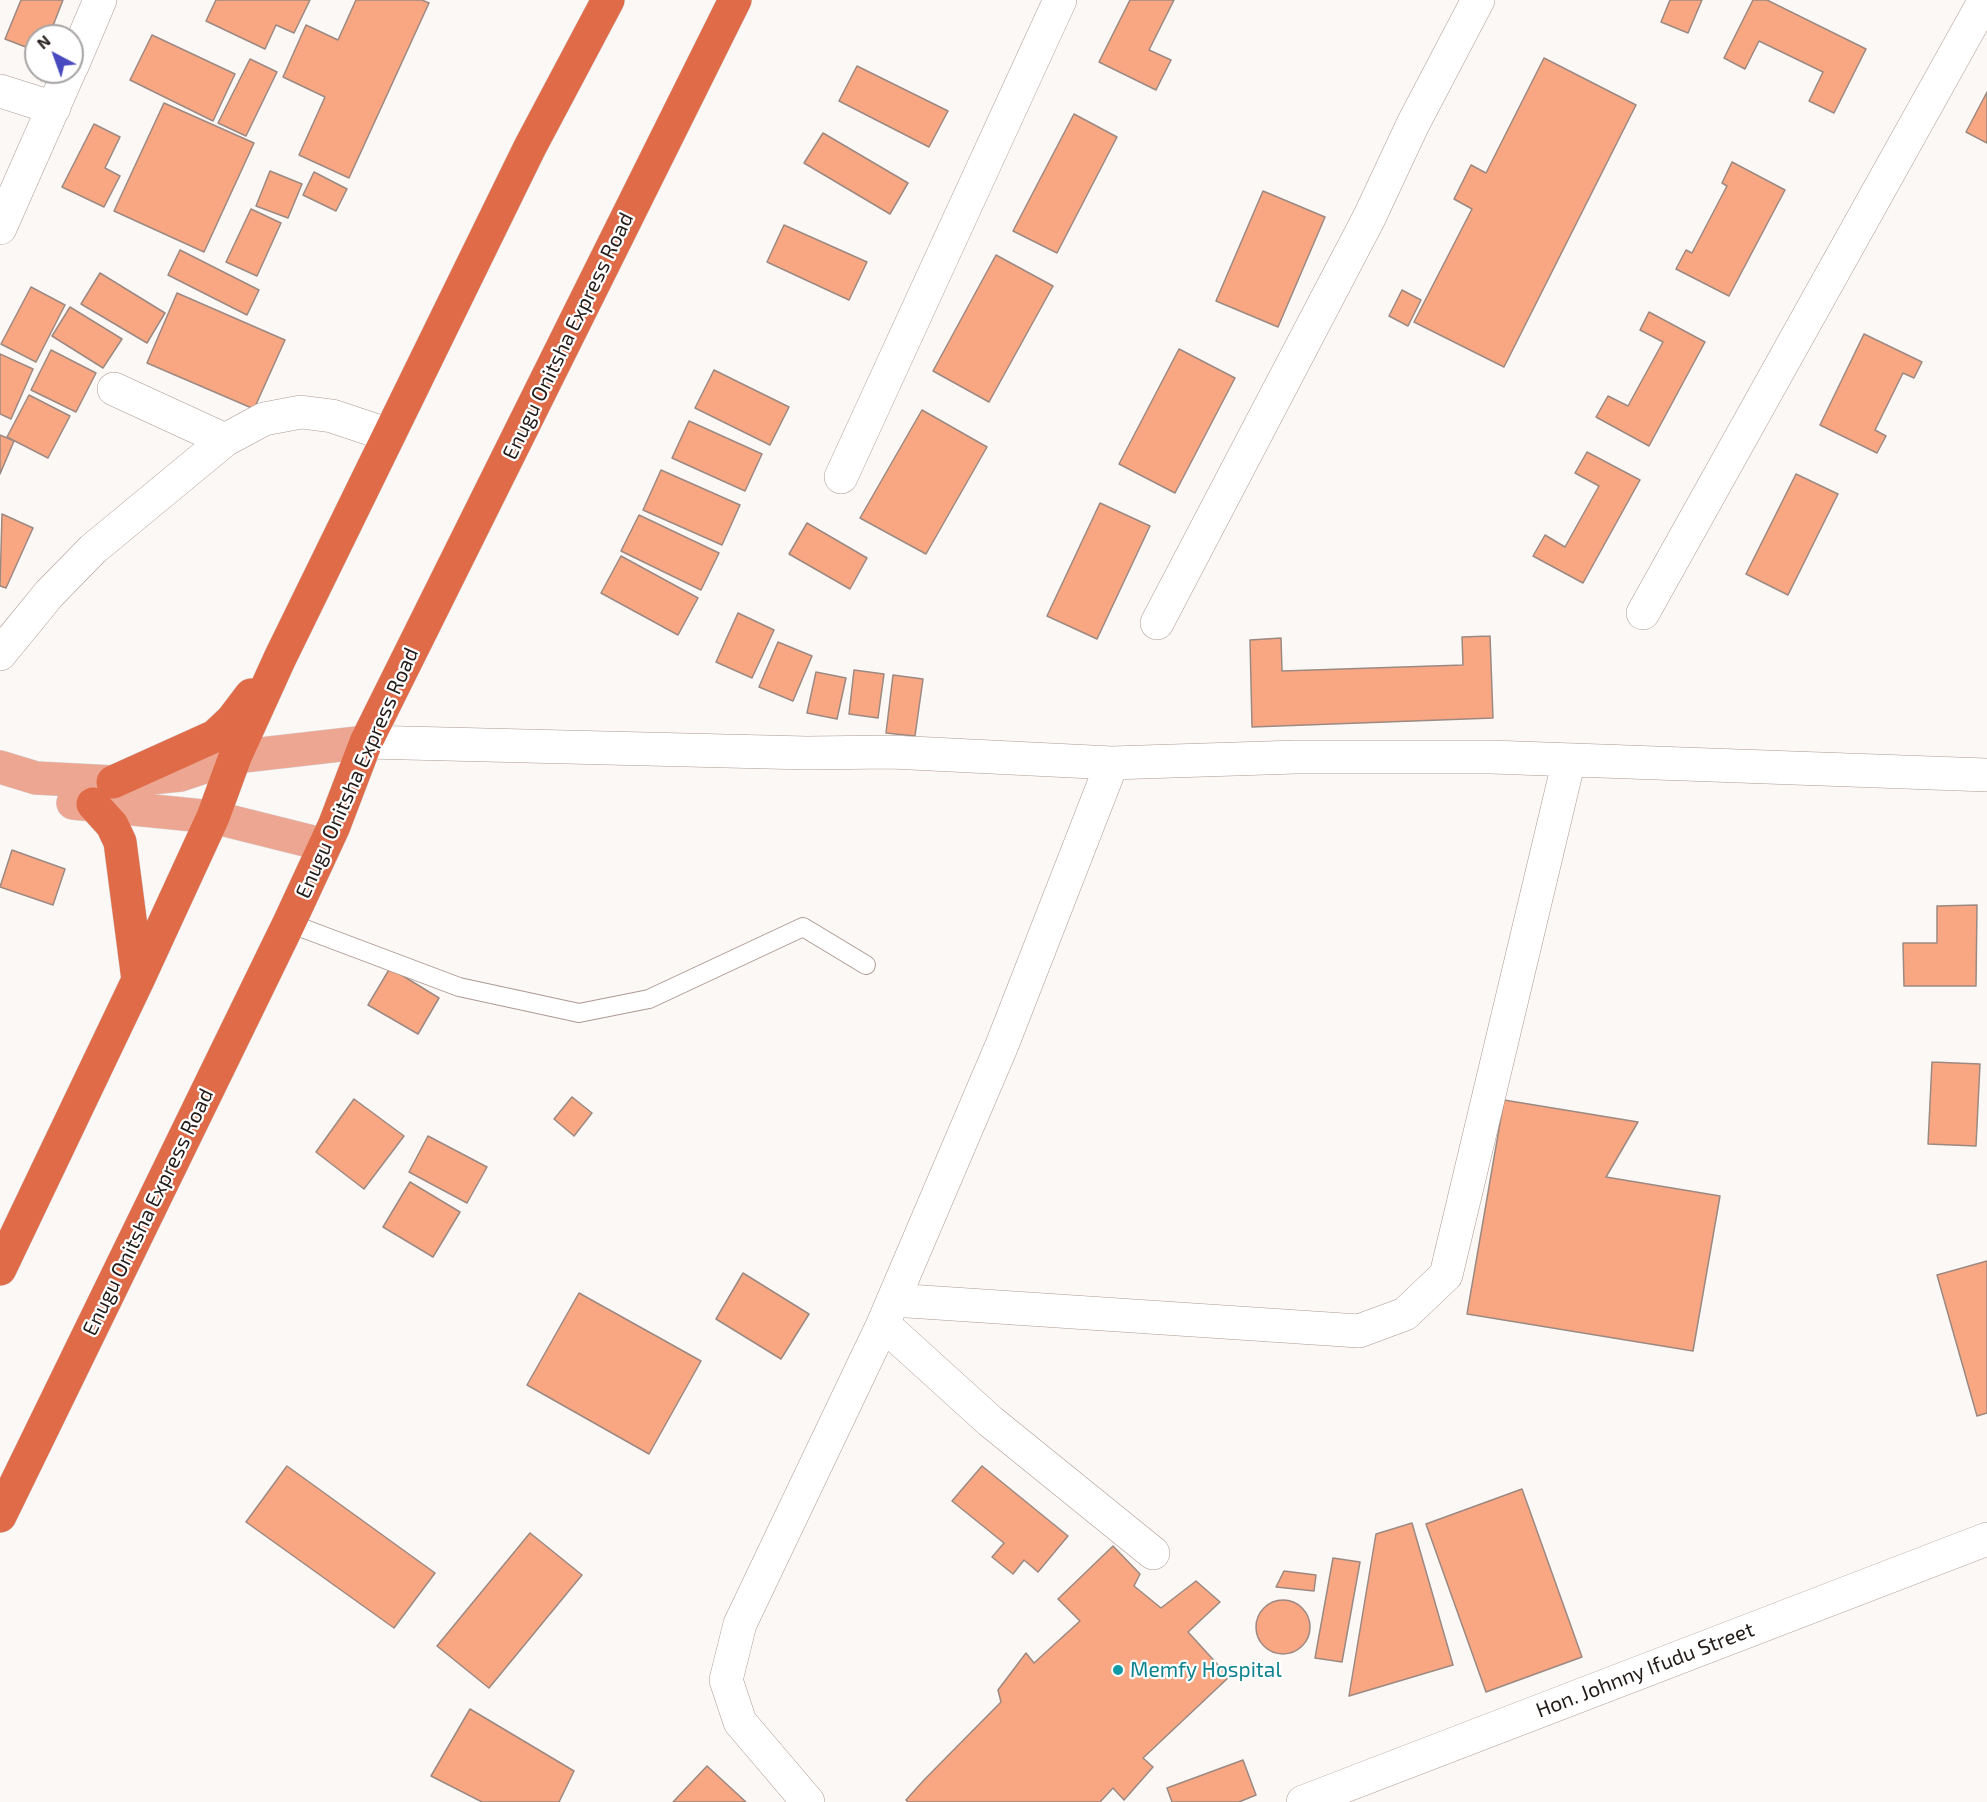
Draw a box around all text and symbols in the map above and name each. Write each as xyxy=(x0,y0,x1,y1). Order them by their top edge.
north arrow xyxy=(24,24,84,84)
text: N xyxy=(33,31,54,53)
street label: Enugu Onitsha Express Road xyxy=(497,208,639,464)
street label: Enugu Onitsha Express Road xyxy=(290,644,424,902)
street label: Enugu Onitsha Express Road xyxy=(77,1084,219,1340)
street label: Hon. Johnny Ifudu Street xyxy=(1532,1617,1758,1723)
place label: Memfy Hospital xyxy=(1130,1657,1282,1683)
marker: Memfy Hospital xyxy=(1111,1663,1125,1677)

